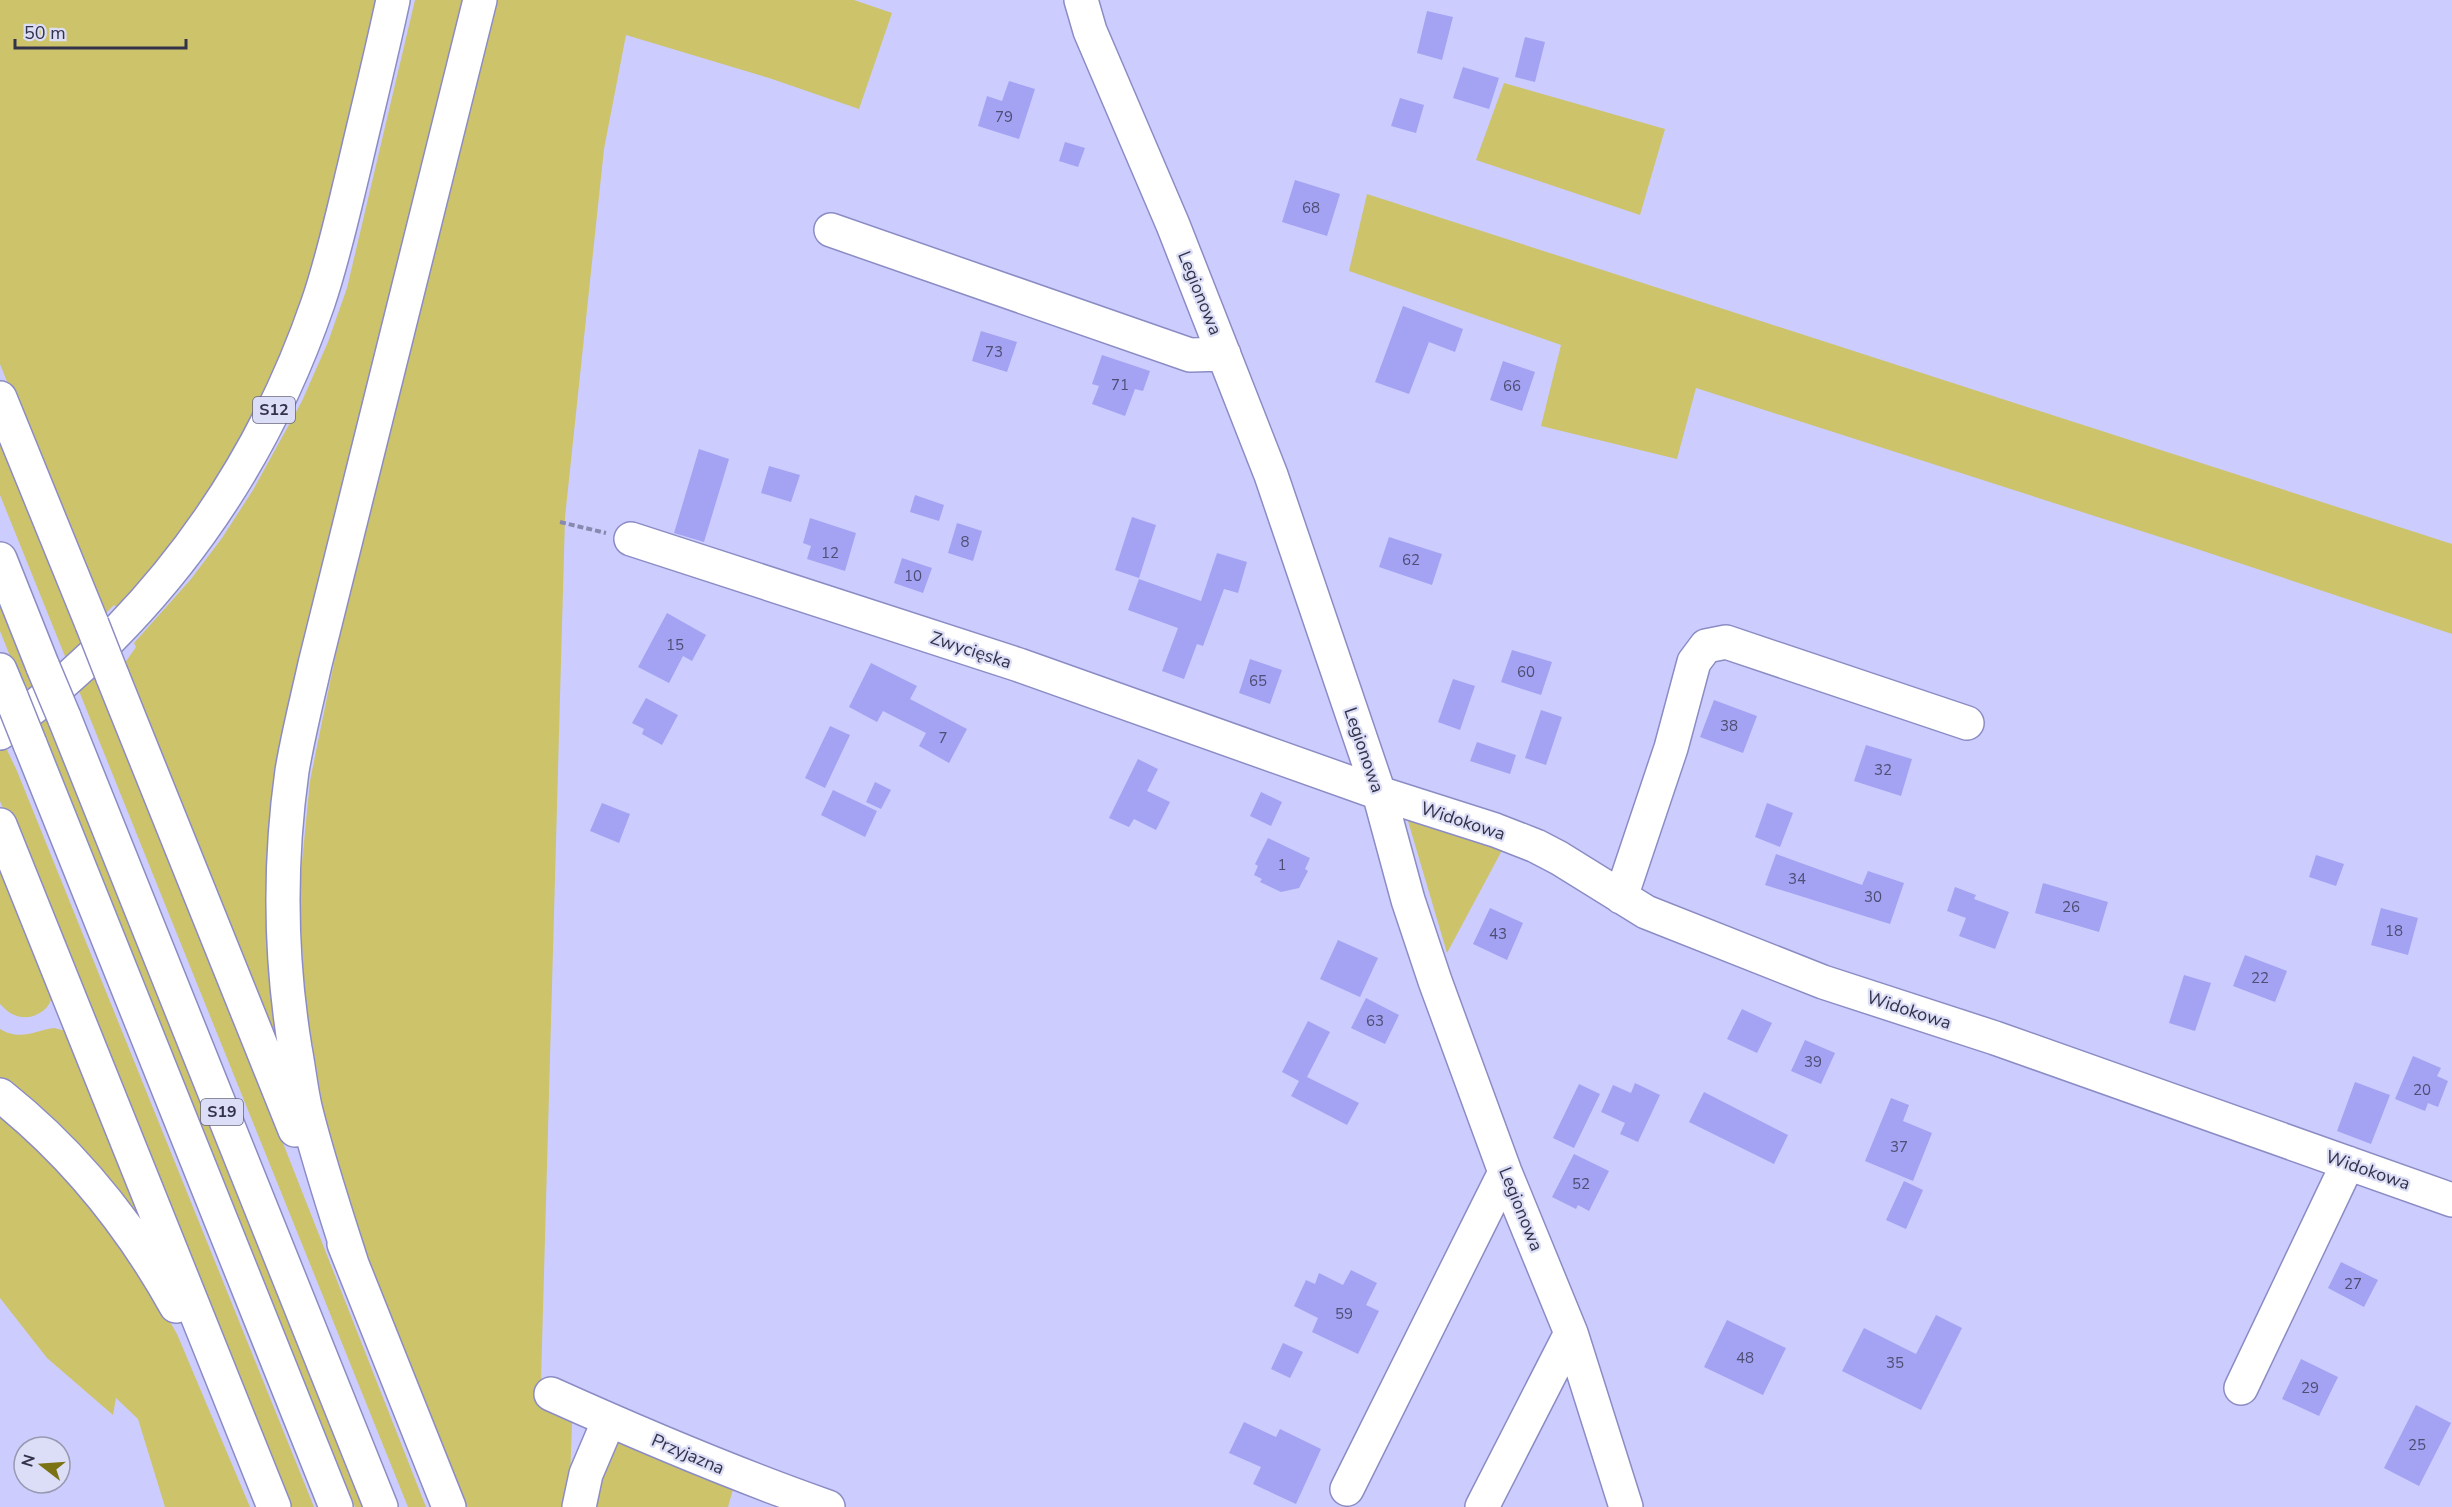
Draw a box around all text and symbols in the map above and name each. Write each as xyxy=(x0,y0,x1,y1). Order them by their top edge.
scale bar xyxy=(15,12,186,50)
text: 50 m xyxy=(24,21,66,45)
house number: 79 xyxy=(995,107,1013,127)
house number: 68 xyxy=(1302,198,1320,218)
street label: Legionowa xyxy=(1172,247,1228,339)
house number: 73 xyxy=(985,342,1003,362)
house number: 71 xyxy=(1111,375,1129,395)
house number: 66 xyxy=(1503,376,1521,396)
road number: S12 xyxy=(253,397,295,423)
house number: 8 xyxy=(960,532,970,552)
house number: 12 xyxy=(821,543,839,563)
house number: 62 xyxy=(1402,550,1420,570)
house number: 10 xyxy=(904,566,922,586)
street label: Zwycięska xyxy=(927,626,1015,674)
house number: 15 xyxy=(666,635,684,655)
house number: 60 xyxy=(1517,662,1535,682)
house number: 65 xyxy=(1249,671,1267,691)
street label: Legionowa xyxy=(1338,704,1390,796)
house number: 38 xyxy=(1720,716,1738,736)
house number: 7 xyxy=(938,728,948,748)
house number: 32 xyxy=(1874,760,1892,780)
street label: Widokowa xyxy=(1418,796,1508,846)
house number: 1 xyxy=(1277,855,1287,875)
house number: 34 xyxy=(1788,869,1806,889)
house number: 30 xyxy=(1864,887,1882,907)
house number: 26 xyxy=(2062,897,2080,917)
house number: 18 xyxy=(2385,921,2403,941)
house number: 43 xyxy=(1489,924,1507,944)
house number: 22 xyxy=(2251,968,2269,988)
street label: Widokowa xyxy=(1864,985,1954,1035)
house number: 63 xyxy=(1366,1011,1384,1031)
house number: 39 xyxy=(1804,1052,1822,1072)
house number: 20 xyxy=(2413,1080,2431,1100)
road number: S19 xyxy=(201,1099,243,1125)
house number: 37 xyxy=(1890,1137,1908,1157)
street label: Widokowa xyxy=(2323,1144,2413,1196)
street label: Legionowa xyxy=(1493,1163,1549,1255)
house number: 52 xyxy=(1572,1174,1590,1194)
house number: 27 xyxy=(2344,1274,2362,1294)
house number: 59 xyxy=(1335,1304,1353,1324)
house number: 48 xyxy=(1736,1348,1754,1368)
house number: 35 xyxy=(1886,1353,1904,1373)
house number: 29 xyxy=(2301,1378,2319,1398)
street label: Przyjazna xyxy=(648,1428,728,1480)
north arrow xyxy=(12,1435,72,1495)
house number: 25 xyxy=(2408,1435,2426,1455)
text: N xyxy=(16,1452,41,1470)

